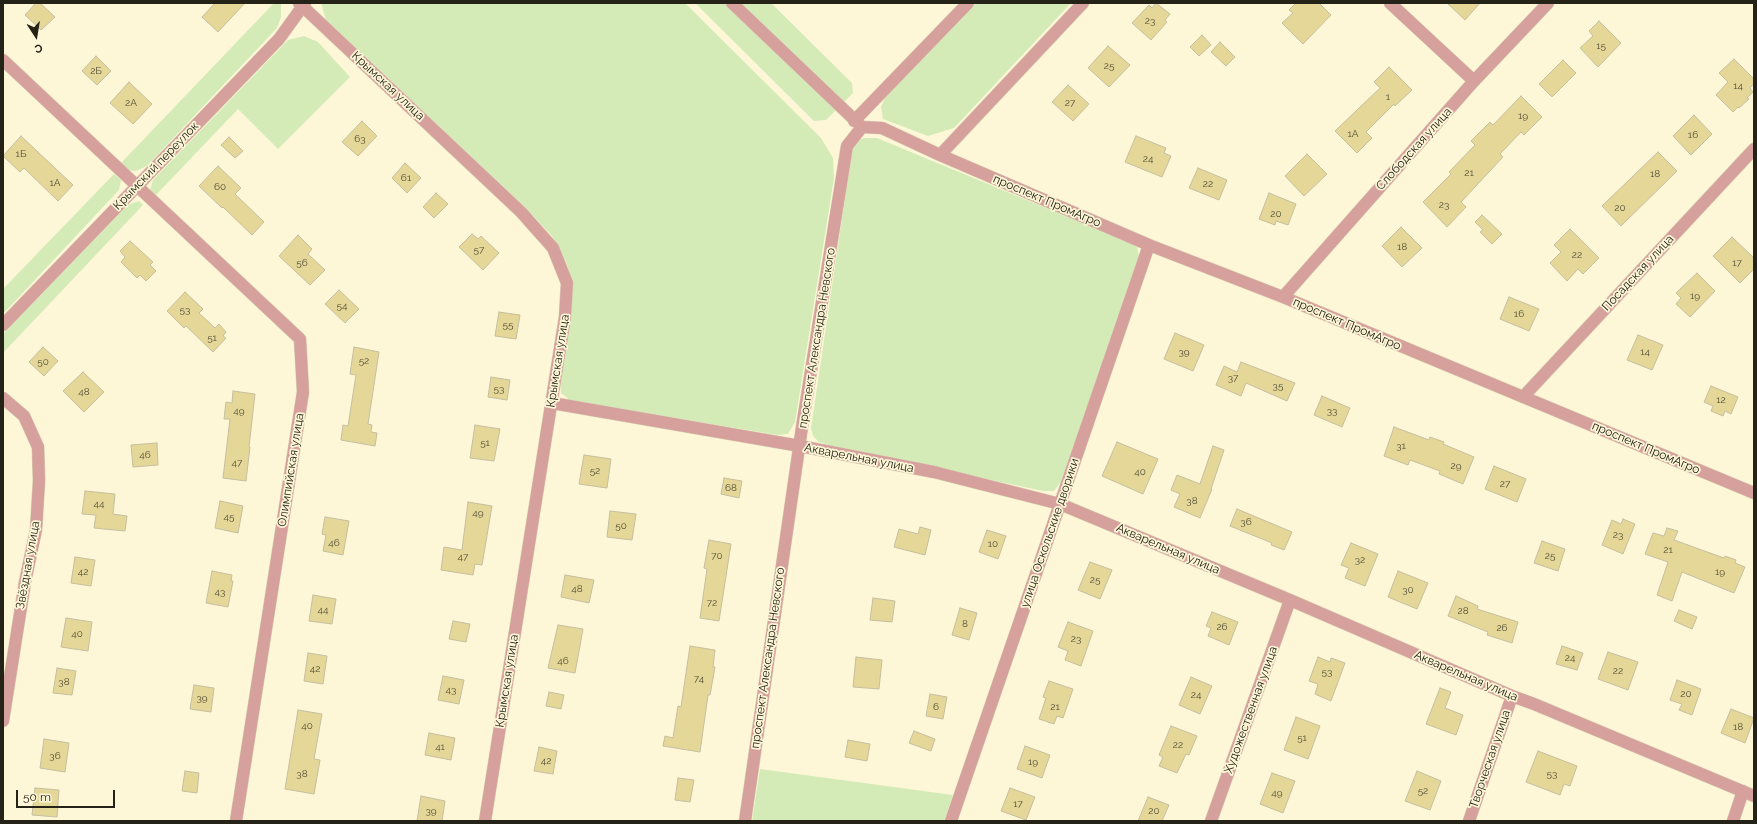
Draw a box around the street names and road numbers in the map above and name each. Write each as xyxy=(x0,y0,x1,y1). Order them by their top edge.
street label: Крымская улица xyxy=(349,49,427,123)
street label: Слободская улица xyxy=(1373,105,1455,193)
street label: Крымский переулок xyxy=(110,119,202,213)
street label: проспект ПромАгро xyxy=(991,172,1103,230)
street label: Посадская улица xyxy=(1599,232,1677,314)
street label: проспект Александра Невского xyxy=(796,247,838,429)
street label: проспект ПромАгро xyxy=(1291,295,1403,353)
street label: Крымская улица xyxy=(544,313,572,409)
street label: Олимпийская улица xyxy=(275,412,307,528)
street label: проспект ПромАгро xyxy=(1590,419,1702,477)
street label: Акварельная улица xyxy=(803,440,915,476)
street label: улица Оскольские дворики xyxy=(1018,457,1082,609)
street label: Звёздная улица xyxy=(13,520,43,610)
street label: Акварельная улица xyxy=(1114,521,1222,577)
street label: проспект Александра Невского xyxy=(748,567,788,749)
street label: Крымская улица xyxy=(493,633,521,729)
street label: Художественная улица xyxy=(1221,644,1281,776)
street label: Акварельная улица xyxy=(1412,648,1520,704)
street label: Творческая улица xyxy=(1466,708,1514,810)

